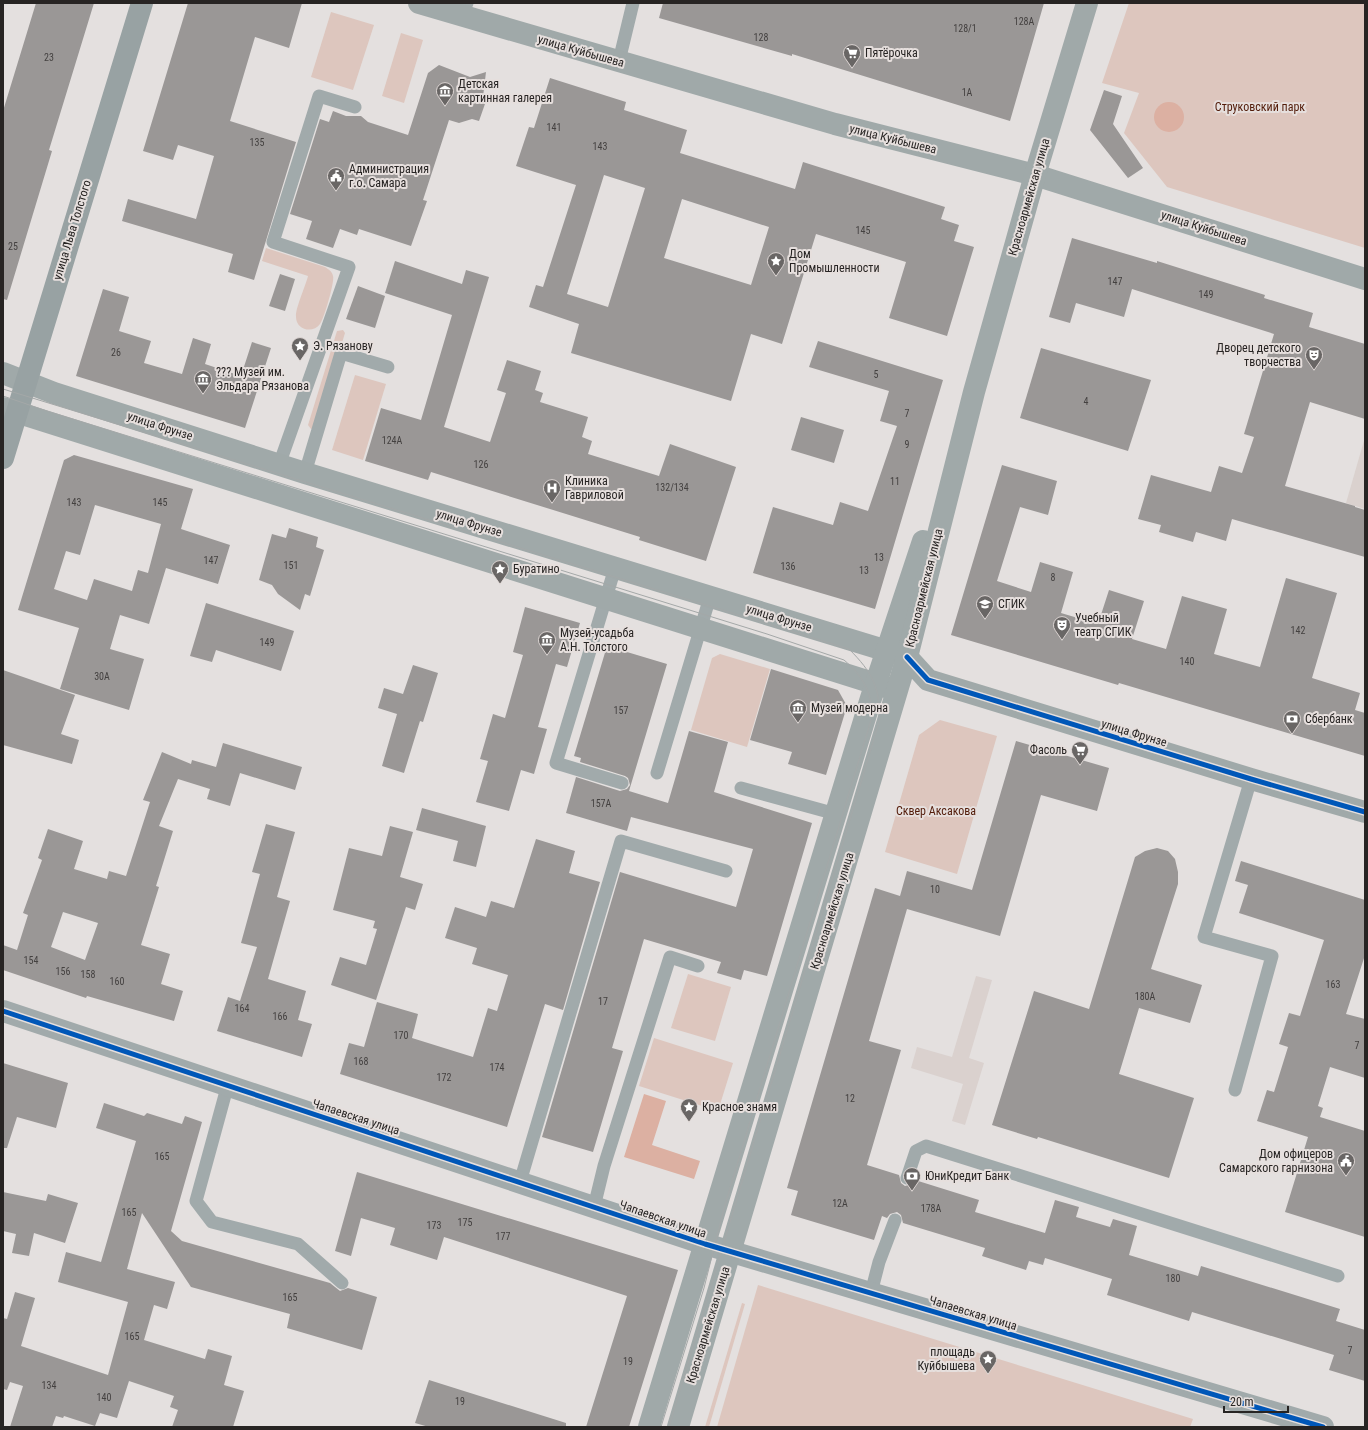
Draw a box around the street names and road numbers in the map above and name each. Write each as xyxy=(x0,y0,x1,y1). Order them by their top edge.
street label: улица Куйбышева xyxy=(536,32,626,70)
street label: улица Куйбышева xyxy=(848,121,938,157)
street label: Красноармейская улица xyxy=(1005,136,1053,257)
street label: улица Льва Толстого xyxy=(50,178,94,282)
street label: улица Куйбышева xyxy=(1159,208,1249,249)
street label: улица Фрунзе xyxy=(126,409,195,443)
street label: улица Фрунзе xyxy=(435,506,504,540)
street label: Красноармейская улица xyxy=(902,527,946,649)
street label: улица Фрунзе xyxy=(745,601,814,635)
street label: улица Фрунзе xyxy=(1100,716,1169,750)
street label: Красноармейская улица xyxy=(808,851,857,971)
street label: Чапаевская улица xyxy=(311,1096,402,1138)
street label: Чапаевская улица xyxy=(618,1198,709,1241)
street label: Красноармейская улица xyxy=(684,1265,733,1385)
street label: Чапаевская улица xyxy=(927,1293,1019,1333)

